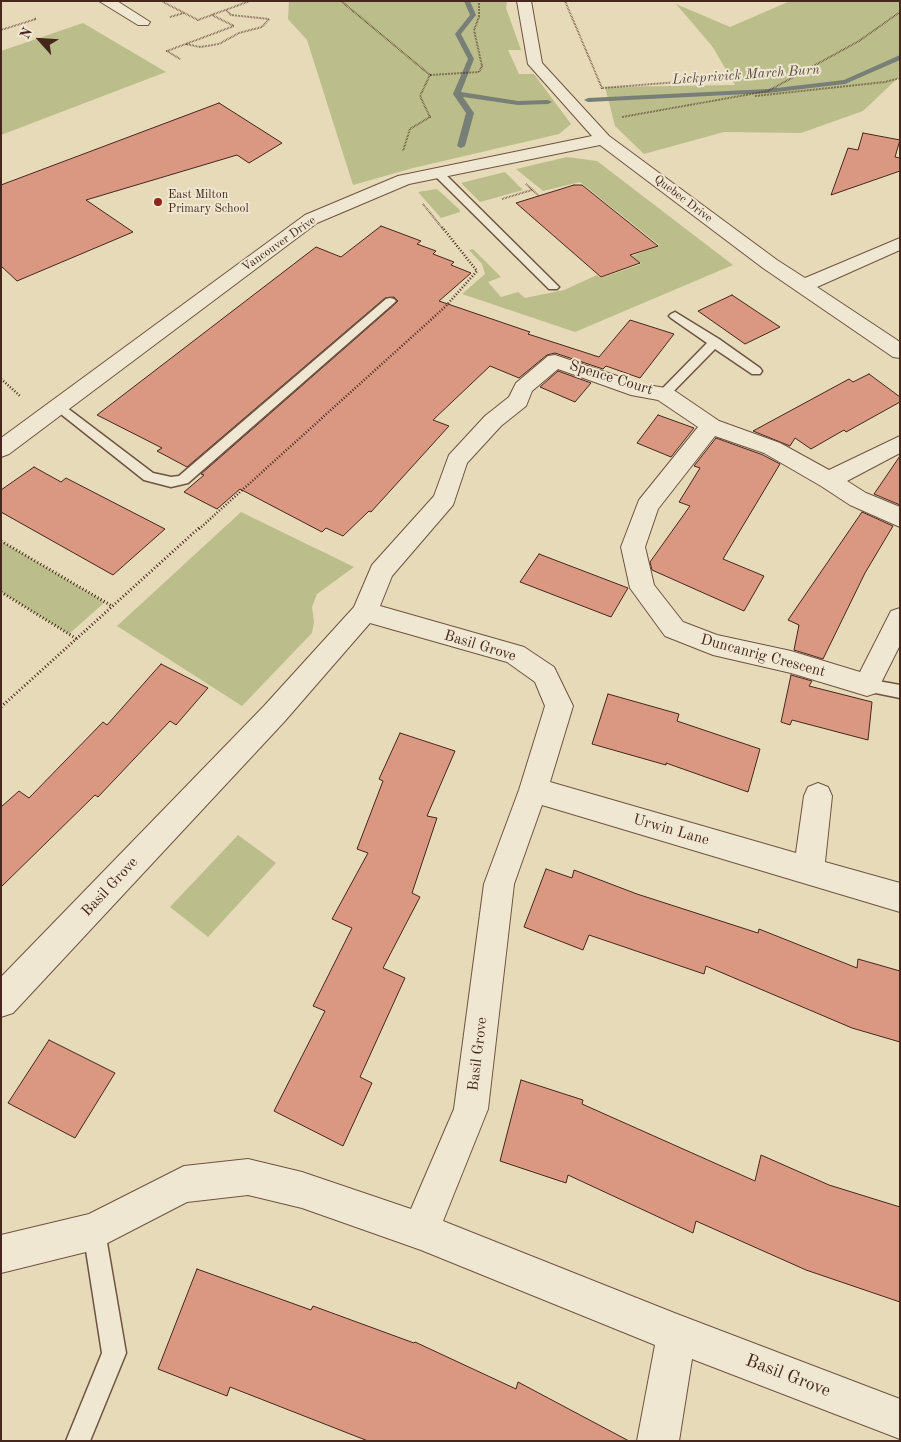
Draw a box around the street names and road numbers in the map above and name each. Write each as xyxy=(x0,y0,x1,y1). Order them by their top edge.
street label: Quebec Drive xyxy=(651,172,715,226)
street label: Vancouver Drive xyxy=(239,213,319,275)
street label: Spence Court xyxy=(567,357,655,399)
street label: Basil Grove xyxy=(442,627,518,665)
street label: Duncanrig Crescent xyxy=(698,631,828,681)
street label: Urwin Lane xyxy=(631,811,711,849)
street label: Basil Grove xyxy=(78,854,142,920)
street label: Basil Grove xyxy=(465,1016,491,1092)
street label: Basil Grove xyxy=(742,1350,834,1402)

